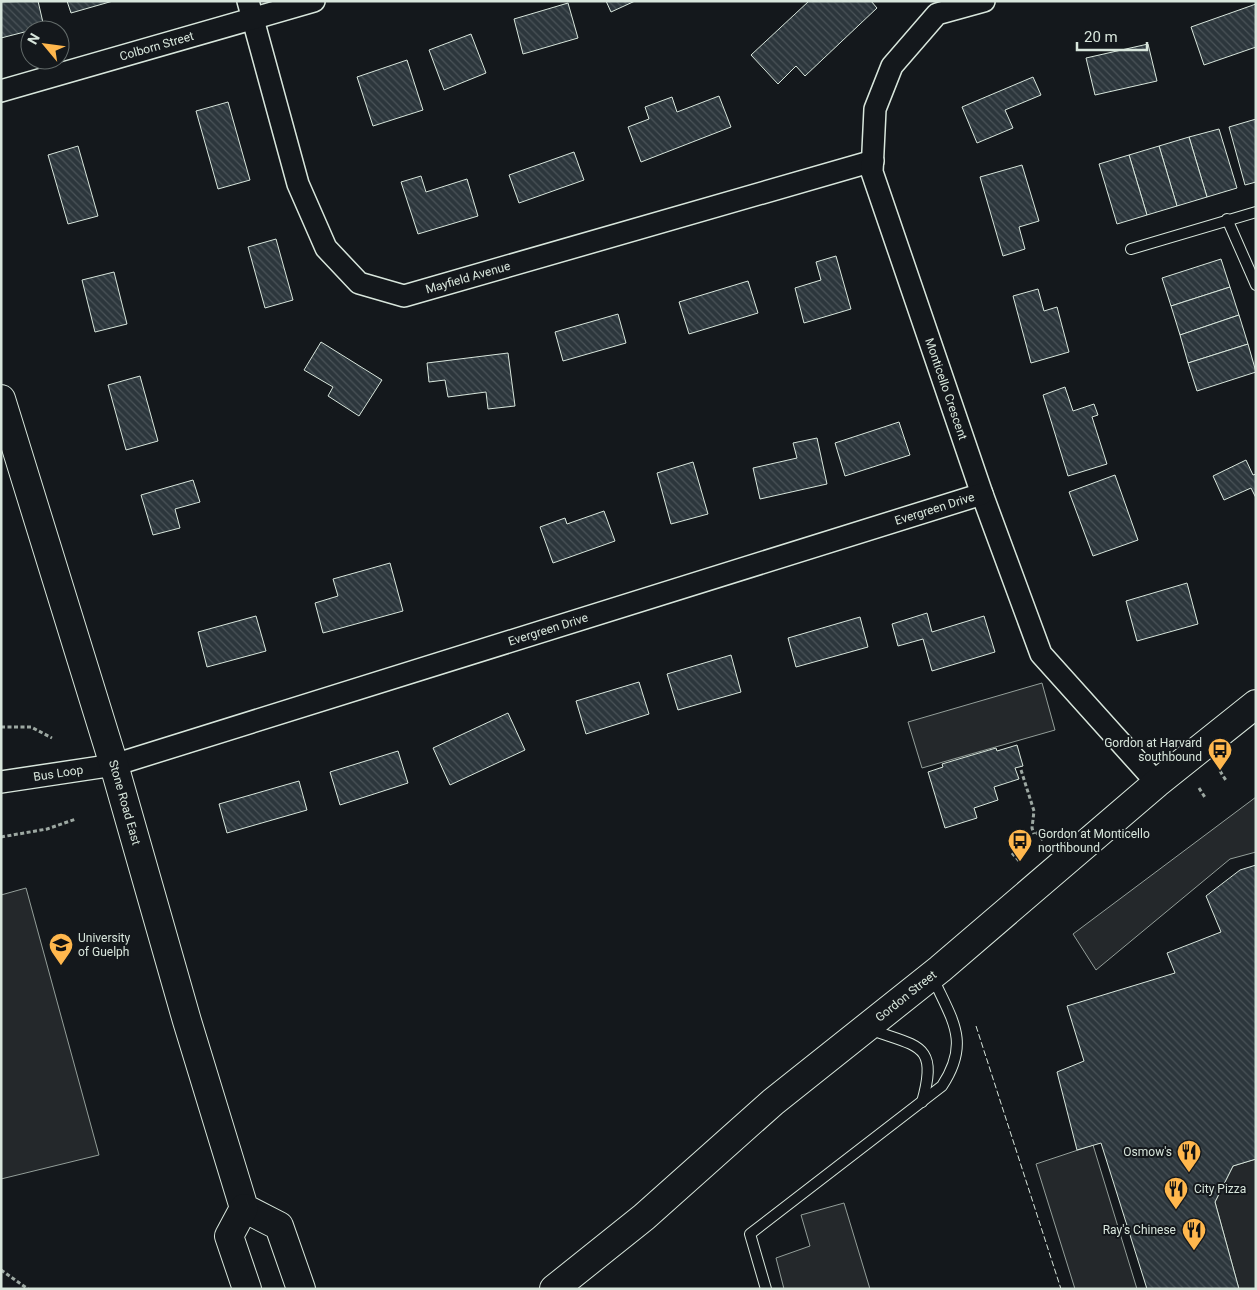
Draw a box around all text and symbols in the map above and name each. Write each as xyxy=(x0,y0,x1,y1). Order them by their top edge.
north arrow xyxy=(20,20,70,70)
scale bar xyxy=(1077,20,1147,52)
text: 20 m xyxy=(1084,28,1118,46)
street label: Colborn Street xyxy=(118,29,195,64)
text: N xyxy=(24,30,43,47)
street label: Mayfield Avenue xyxy=(424,259,512,296)
street label: Monticello Crescent xyxy=(922,336,970,442)
street label: Evergreen Drive xyxy=(893,490,976,528)
street label: Evergreen Drive xyxy=(506,610,590,649)
place label: Gordon at Harvard southbound xyxy=(1104,736,1202,764)
bus stop icon: Gordon at Harvard southbound xyxy=(1207,737,1233,771)
street label: Stone Road East xyxy=(106,758,143,847)
street label: Bus Loop xyxy=(32,763,84,784)
place label: Gordon at Monticello northbound xyxy=(1038,827,1150,855)
bus stop icon: Gordon at Monticello northbound xyxy=(1007,828,1033,862)
place label: University of Guelph xyxy=(78,931,131,959)
school or university icon: University of Guelph xyxy=(48,932,74,966)
street label: Gordon Street xyxy=(873,968,939,1025)
restaurant icon: Osmow's xyxy=(1176,1139,1202,1173)
place label: Osmow's xyxy=(1123,1145,1172,1159)
restaurant icon: City Pizza xyxy=(1163,1176,1189,1210)
place label: City Pizza xyxy=(1194,1182,1246,1196)
restaurant icon: Ray's Chinese xyxy=(1181,1217,1207,1251)
place label: Ray's Chinese xyxy=(1103,1223,1176,1237)

